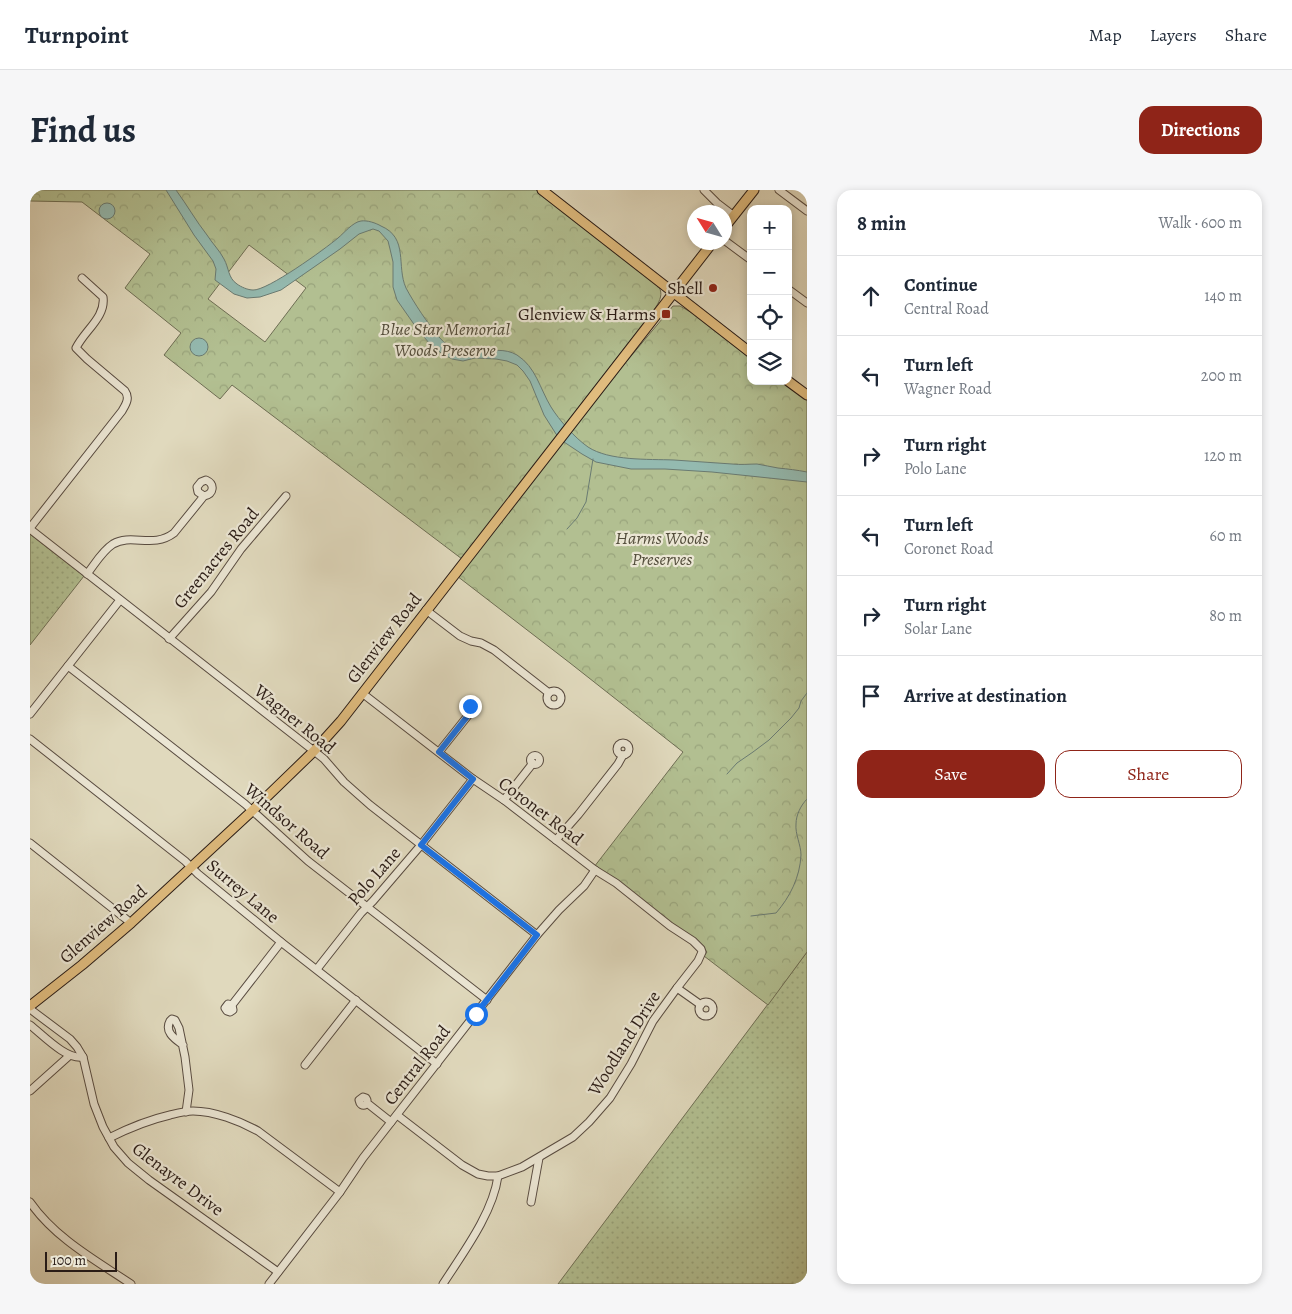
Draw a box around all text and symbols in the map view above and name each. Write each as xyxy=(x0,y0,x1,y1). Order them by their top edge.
text: Turnpoint xyxy=(25,19,129,51)
text: Map xyxy=(1089,23,1122,47)
text: Layers xyxy=(1150,23,1197,47)
text: Share xyxy=(1225,23,1267,47)
text: Find us xyxy=(30,106,136,154)
button: Directions xyxy=(1139,106,1262,154)
north arrow xyxy=(687,205,732,250)
map controls xyxy=(747,205,792,385)
button: + xyxy=(747,205,792,250)
text: 8 min xyxy=(857,209,906,237)
text: Walk · 600 m xyxy=(1159,212,1242,234)
button: − xyxy=(747,250,792,295)
text: Continue xyxy=(904,272,978,298)
place label: Shell xyxy=(667,276,704,300)
marker: Shell xyxy=(707,282,719,294)
icon: ahead xyxy=(857,282,885,310)
text: 140 m xyxy=(1204,285,1242,307)
button: locate xyxy=(747,295,792,340)
text: Central Road xyxy=(904,298,989,320)
place label: Glenview & Harms xyxy=(518,302,656,326)
marker: Glenview & Harms xyxy=(660,308,672,320)
park label: Blue Star Memorial Woods Preserve xyxy=(380,317,510,362)
button: layers xyxy=(747,340,792,385)
text: Turn left xyxy=(904,352,973,378)
icon: left xyxy=(857,362,885,390)
text: 200 m xyxy=(1201,365,1242,387)
text: Wagner Road xyxy=(904,378,992,400)
text: Turn right xyxy=(904,432,986,458)
icon: right xyxy=(857,442,885,470)
text: 120 m xyxy=(1204,445,1242,467)
text: Polo Lane xyxy=(904,458,967,480)
street label: Greenacres Road xyxy=(168,502,264,614)
text: Turn left xyxy=(904,512,973,538)
icon: left xyxy=(857,522,885,550)
text: 60 m xyxy=(1210,525,1242,547)
park label: Harms Woods Preserves xyxy=(615,526,709,571)
text: Coronet Road xyxy=(904,538,993,560)
street label: Glenview Road xyxy=(341,588,427,688)
text: Turn right xyxy=(904,592,986,618)
icon: right xyxy=(857,602,885,630)
text: 80 m xyxy=(1209,605,1242,627)
text: Solar Lane xyxy=(904,618,972,640)
street label: Wagner Road xyxy=(248,678,341,760)
icon: arrive xyxy=(857,682,885,710)
text: Arrive at destination xyxy=(904,683,1067,709)
route end xyxy=(459,695,482,718)
button: Save xyxy=(857,750,1045,798)
button: Share xyxy=(1055,750,1242,798)
street label: Coronet Road xyxy=(494,771,589,851)
street label: Windsor Road xyxy=(239,777,335,865)
street label: Polo Lane xyxy=(342,842,406,910)
street label: Surrey Lane xyxy=(202,854,284,928)
street label: Glenview Road xyxy=(54,879,152,969)
street label: Woodland Drive xyxy=(582,986,666,1101)
route start xyxy=(465,1003,488,1026)
street label: Central Road xyxy=(378,1020,456,1110)
street label: Glenayre Drive xyxy=(127,1137,229,1221)
scale bar xyxy=(45,1249,118,1272)
text: 100 m xyxy=(52,1251,86,1270)

